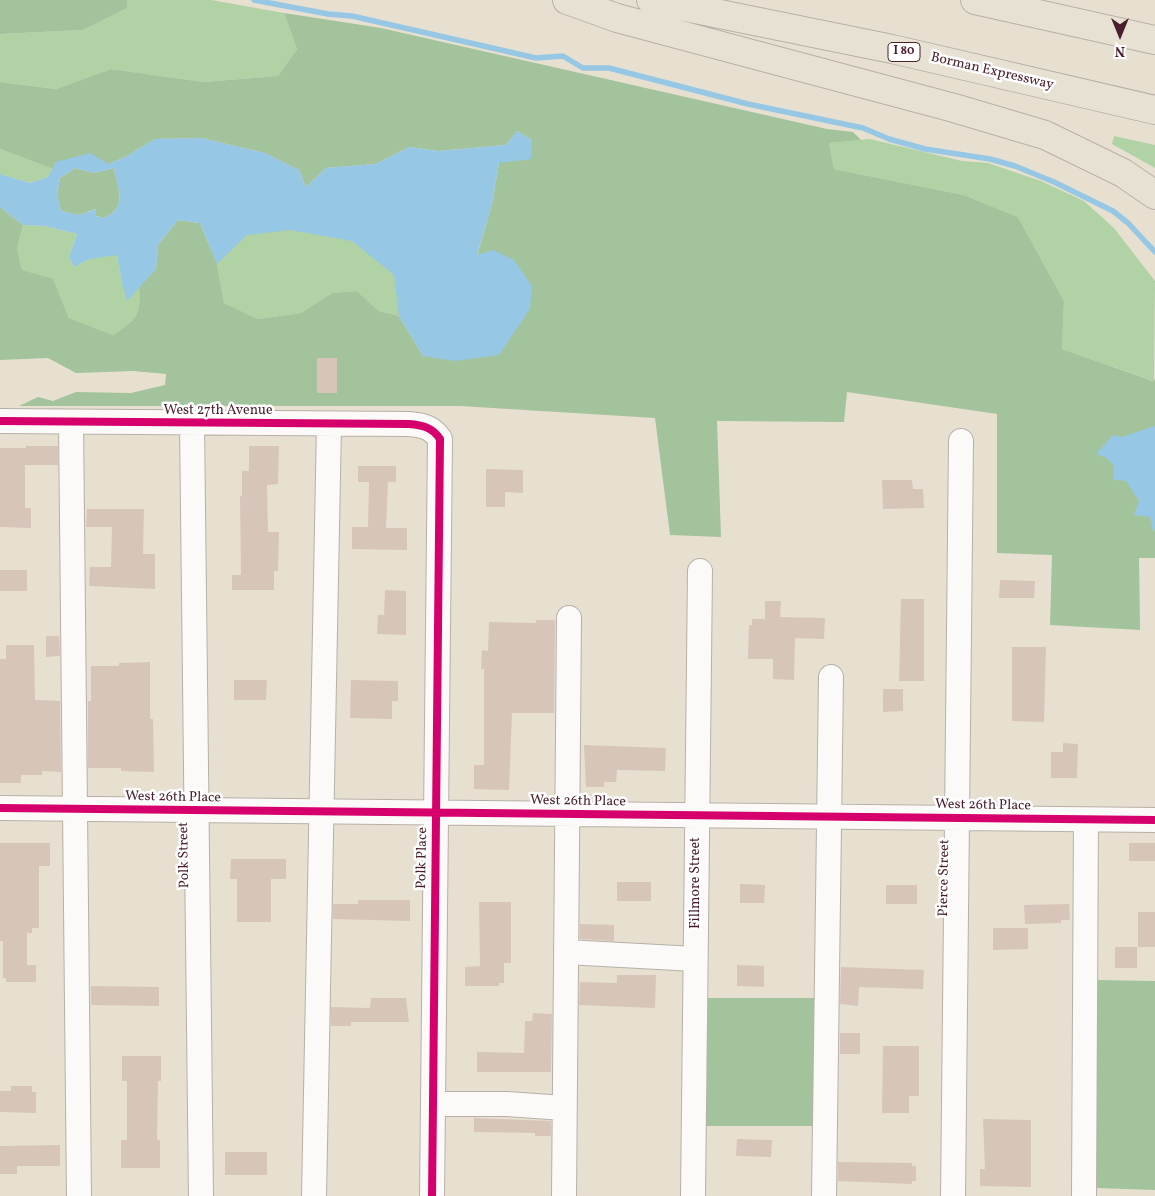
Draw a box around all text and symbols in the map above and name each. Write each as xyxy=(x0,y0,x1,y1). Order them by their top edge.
north arrow xyxy=(1095,10,1145,60)
text: N xyxy=(1115,41,1125,60)
road number: I 80 xyxy=(888,42,920,62)
street label: Borman Expressway xyxy=(929,50,1055,94)
street label: West 27th Avenue xyxy=(163,403,273,419)
street label: West 26th Place xyxy=(125,789,221,807)
street label: West 26th Place xyxy=(530,793,626,811)
street label: West 26th Place xyxy=(935,797,1031,815)
street label: Polk Street xyxy=(176,822,194,888)
street label: Polk Place xyxy=(414,827,432,889)
street label: Fillmore Street xyxy=(688,837,704,929)
street label: Pierce Street xyxy=(936,839,954,917)

